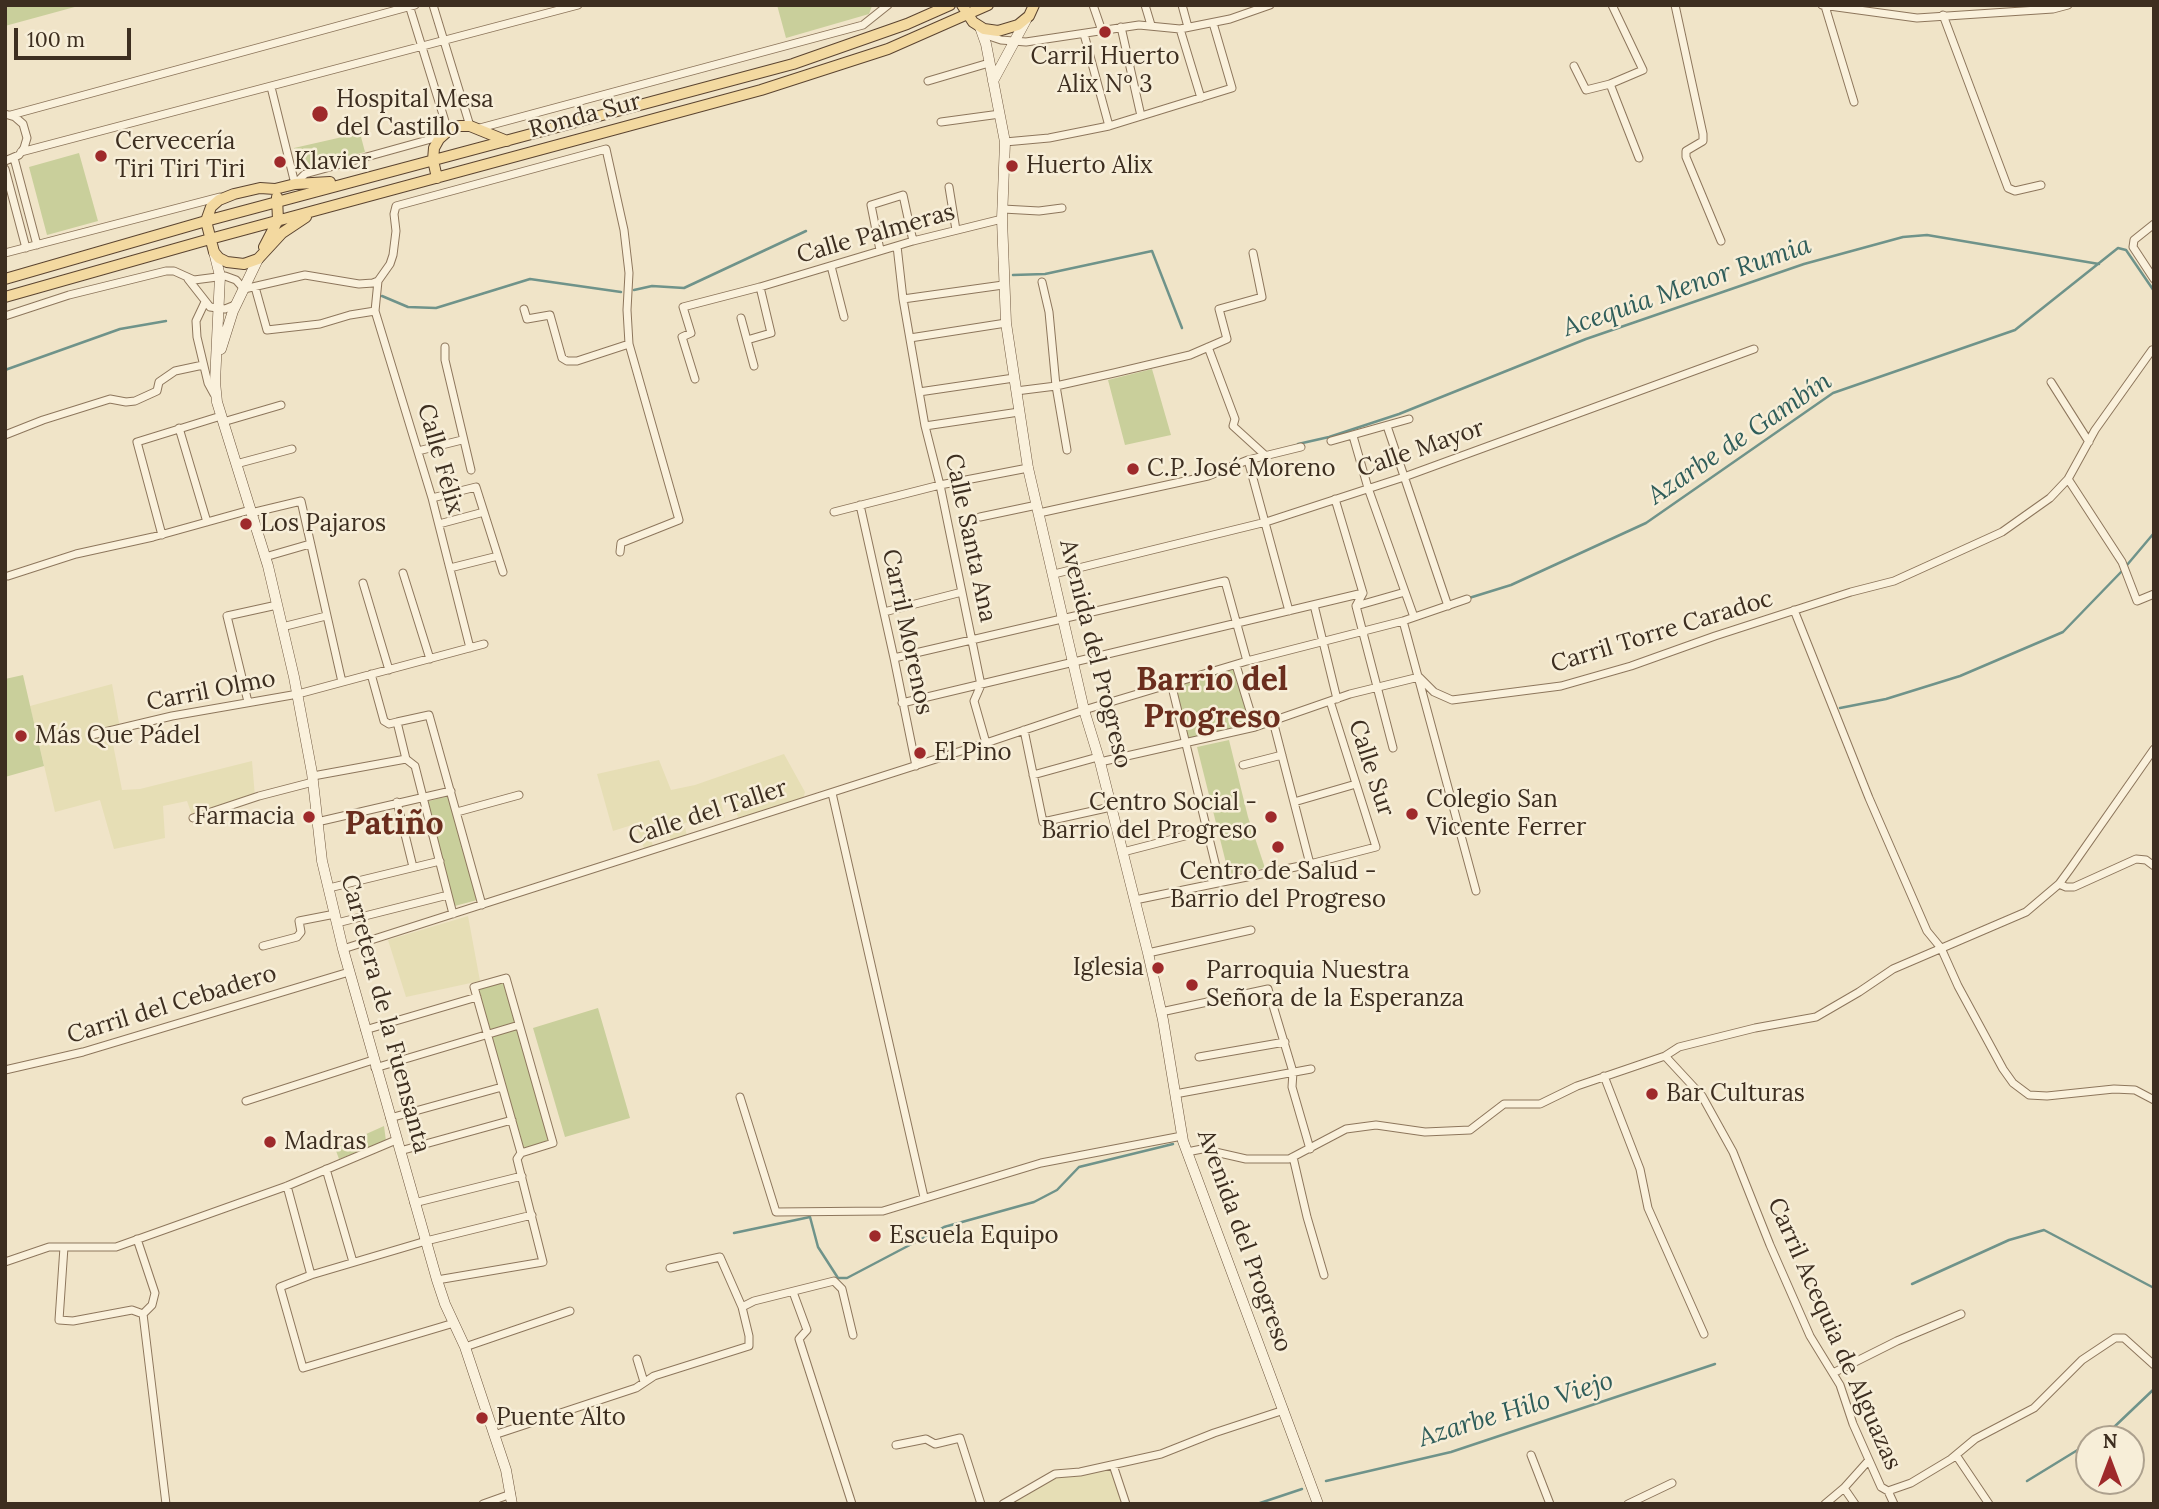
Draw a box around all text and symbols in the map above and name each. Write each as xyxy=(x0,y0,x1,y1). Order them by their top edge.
scale bar xyxy=(18,14,135,58)
marker: Carril Huerto Alix Nº 3 xyxy=(1097,24,1113,40)
text: 100 m xyxy=(27,26,85,53)
place label: Carril Huerto Alix Nº 3 xyxy=(1030,43,1180,99)
place label: Hospital Mesa del Castillo xyxy=(336,86,494,142)
street label: Ronda Sur xyxy=(526,87,644,145)
marker: Hospital Mesa del Castillo xyxy=(310,104,330,124)
place label: Cervecería Tiri Tiri Tiri xyxy=(115,128,245,184)
marker: Cervecería Tiri Tiri Tiri xyxy=(93,148,109,164)
place label: Klavier xyxy=(294,148,371,176)
place label: Huerto Alix xyxy=(1026,152,1153,180)
marker: Klavier xyxy=(272,154,288,170)
marker: Huerto Alix xyxy=(1004,158,1020,174)
street label: Calle Palmeras xyxy=(794,198,958,270)
water label: Acequia Menor Rumia xyxy=(1559,230,1815,344)
water label: Azarbe de Gambín xyxy=(1642,366,1838,512)
street label: Calle Félix xyxy=(411,401,469,517)
street label: Calle Mayor xyxy=(1354,414,1488,484)
street label: Calle Santa Ana xyxy=(938,451,1002,625)
place label: C.P. José Moreno xyxy=(1147,455,1335,483)
marker: C.P. José Moreno xyxy=(1125,461,1141,477)
place label: Los Pajaros xyxy=(260,510,386,538)
marker: Los Pajaros xyxy=(238,516,254,532)
street label: Avenida del Progreso xyxy=(1053,537,1137,771)
street label: Carril Morenos xyxy=(875,547,939,717)
street label: Carril Torre Caradoc xyxy=(1548,585,1776,679)
district label: Barrio del Progreso xyxy=(1136,662,1288,737)
street label: Carril Olmo xyxy=(144,664,278,718)
street label: Calle Sur xyxy=(1342,716,1400,820)
place label: Más Que Pádel xyxy=(35,722,200,750)
marker: Más Que Pádel xyxy=(13,728,29,744)
place label: El Pino xyxy=(934,739,1012,767)
marker: El Pino xyxy=(912,745,928,761)
street label: Calle del Taller xyxy=(625,774,791,852)
place label: Colegio San Vicente Ferrer xyxy=(1426,786,1586,842)
place label: Centro Social - Barrio del Progreso xyxy=(1041,789,1257,845)
place label: Farmacia xyxy=(194,803,295,831)
district label: Patiño xyxy=(345,806,443,844)
marker: Colegio San Vicente Ferrer xyxy=(1404,806,1420,822)
marker: Farmacia xyxy=(301,809,317,825)
marker: Centro Social - Barrio del Progreso xyxy=(1263,809,1279,825)
marker: Centro de Salud - Barrio del Progreso xyxy=(1270,839,1286,855)
place label: Centro de Salud - Barrio del Progreso xyxy=(1170,858,1386,914)
street label: Carretera de la Fuensanta xyxy=(334,872,436,1156)
place label: Iglesia xyxy=(1073,954,1144,982)
place label: Parroquia Nuestra Señora de la Esperanza xyxy=(1206,957,1464,1013)
street label: Carril del Cebadero xyxy=(64,959,280,1051)
marker: Iglesia xyxy=(1150,960,1166,976)
marker: Parroquia Nuestra Señora de la Esperanza xyxy=(1184,977,1200,993)
place label: Bar Culturas xyxy=(1666,1080,1805,1108)
marker: Bar Culturas xyxy=(1644,1086,1660,1102)
street label: Avenida del Progreso xyxy=(1190,1126,1298,1356)
place label: Madras xyxy=(284,1128,366,1156)
marker: Madras xyxy=(262,1134,278,1150)
street label: Carril Acequia de Alguazas xyxy=(1761,1194,1907,1474)
place label: Escuela Equipo xyxy=(889,1222,1059,1250)
marker: Escuela Equipo xyxy=(867,1228,883,1244)
water label: Azarbe Hilo Viejo xyxy=(1415,1366,1617,1454)
place label: Puente Alto xyxy=(496,1404,626,1432)
marker: Puente Alto xyxy=(474,1410,490,1426)
north arrow xyxy=(2075,1425,2145,1495)
text: N xyxy=(2103,1429,2117,1453)

